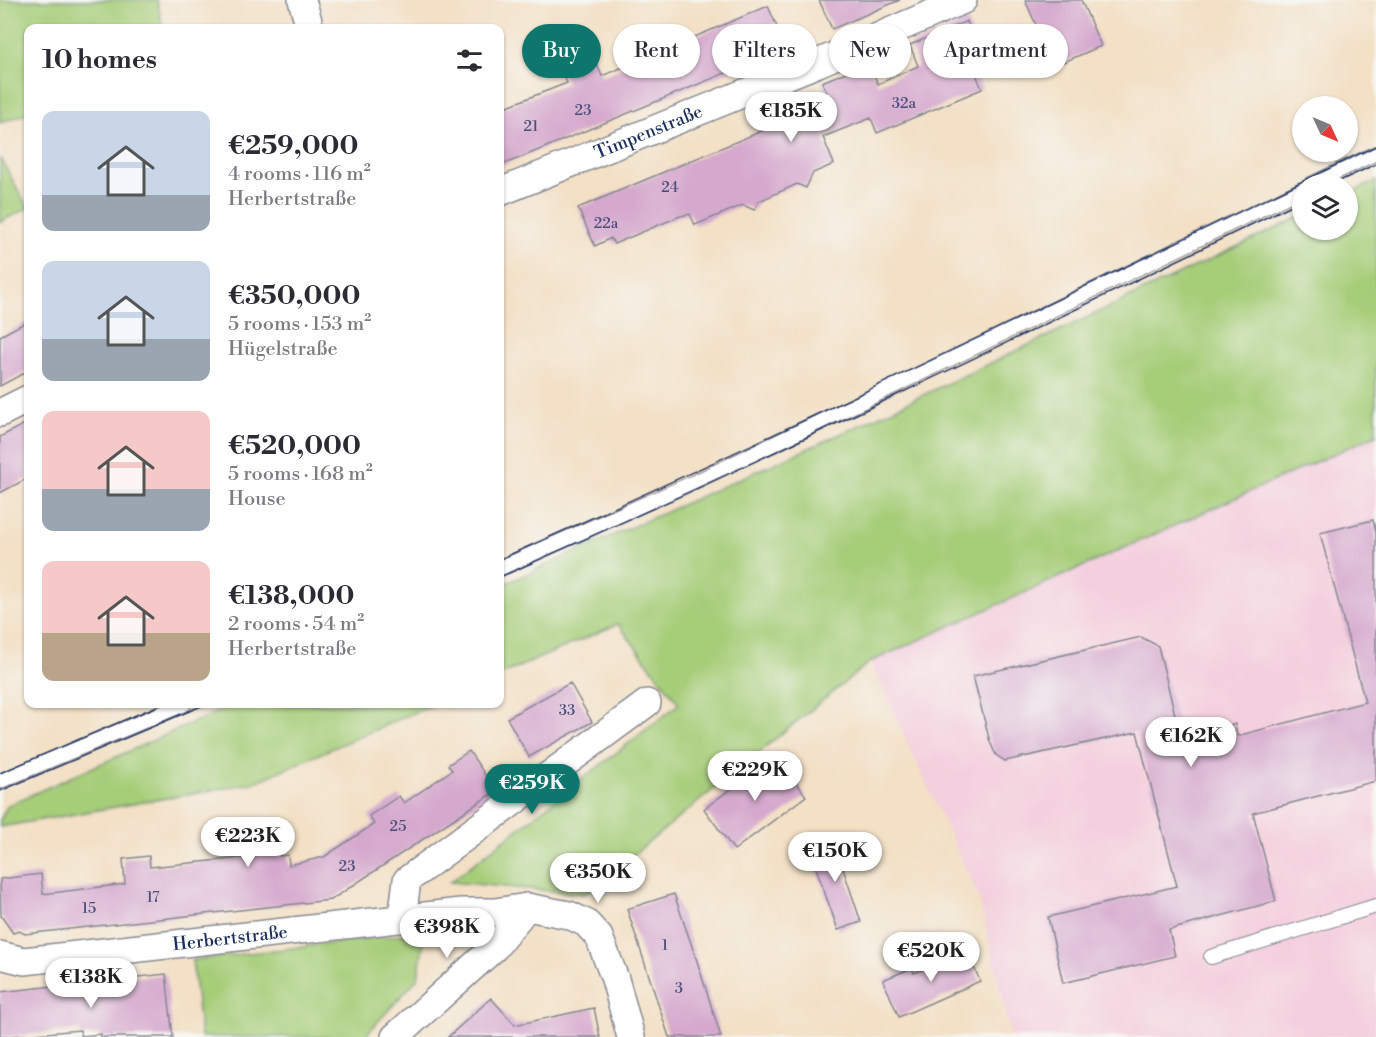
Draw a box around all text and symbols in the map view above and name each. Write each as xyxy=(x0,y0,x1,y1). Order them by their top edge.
chip: Buy xyxy=(522,24,601,78)
chip: Rent xyxy=(613,24,700,78)
chip: Filters xyxy=(712,24,817,78)
chip: New xyxy=(829,24,911,78)
chip: Apartment xyxy=(923,24,1068,78)
text: 10 homes xyxy=(42,44,157,76)
icon: filters xyxy=(453,44,486,77)
pin: €185K xyxy=(749,92,833,143)
house number: 32a xyxy=(892,94,917,113)
north arrow xyxy=(1292,96,1358,162)
map controls xyxy=(1292,96,1358,240)
text: €185K xyxy=(759,99,823,124)
street label: Timpenstraße xyxy=(591,100,706,164)
house number: 23 xyxy=(575,101,591,120)
house number: 21 xyxy=(523,117,539,136)
text: €259,000 xyxy=(228,130,358,162)
icon: home xyxy=(90,135,162,207)
text: 4 rooms · 116 m² xyxy=(228,162,371,187)
button: layers xyxy=(1292,174,1358,240)
house number: 24 xyxy=(661,178,679,197)
text: Herbertstraße xyxy=(228,187,356,212)
house number: 22a xyxy=(594,214,619,233)
text: €350,000 xyxy=(228,280,360,312)
icon: home xyxy=(90,285,162,357)
text: 5 rooms · 153 m² xyxy=(228,312,371,337)
text: Hügelstraße xyxy=(228,337,338,362)
text: €520,000 xyxy=(228,430,361,462)
icon: home xyxy=(90,435,162,507)
text: 5 rooms · 168 m² xyxy=(228,462,373,487)
text: House xyxy=(228,487,286,512)
text: €138,000 xyxy=(228,580,354,612)
icon: home xyxy=(90,585,162,657)
text: 2 rooms · 54 m² xyxy=(228,612,364,637)
text: Herbertstraße xyxy=(228,637,356,662)
house number: 33 xyxy=(559,701,575,720)
pin: €162K xyxy=(1149,717,1233,768)
text: €162K xyxy=(1159,724,1223,749)
pin: €229K xyxy=(713,751,797,802)
text: €229K xyxy=(722,758,788,783)
pin: €259K xyxy=(490,764,574,815)
text: €259K xyxy=(499,771,565,796)
pin: €223K xyxy=(206,817,290,868)
house number: 25 xyxy=(390,817,406,836)
text: €223K xyxy=(215,824,281,849)
pin: €150K xyxy=(793,832,877,883)
text: €150K xyxy=(802,839,868,864)
pin: €350K xyxy=(556,853,640,904)
house number: 23 xyxy=(339,857,355,876)
text: €350K xyxy=(564,860,632,885)
house number: 17 xyxy=(146,888,160,907)
house number: 15 xyxy=(82,899,96,918)
pin: €398K xyxy=(405,908,489,959)
text: €398K xyxy=(414,915,480,940)
street label: Herbertstraße xyxy=(171,920,289,956)
pin: €520K xyxy=(889,932,973,983)
house number: 1 xyxy=(662,936,669,955)
text: €520K xyxy=(897,939,965,964)
pin: €138K xyxy=(49,958,133,1009)
text: €138K xyxy=(59,965,123,990)
house number: 3 xyxy=(675,979,683,998)

